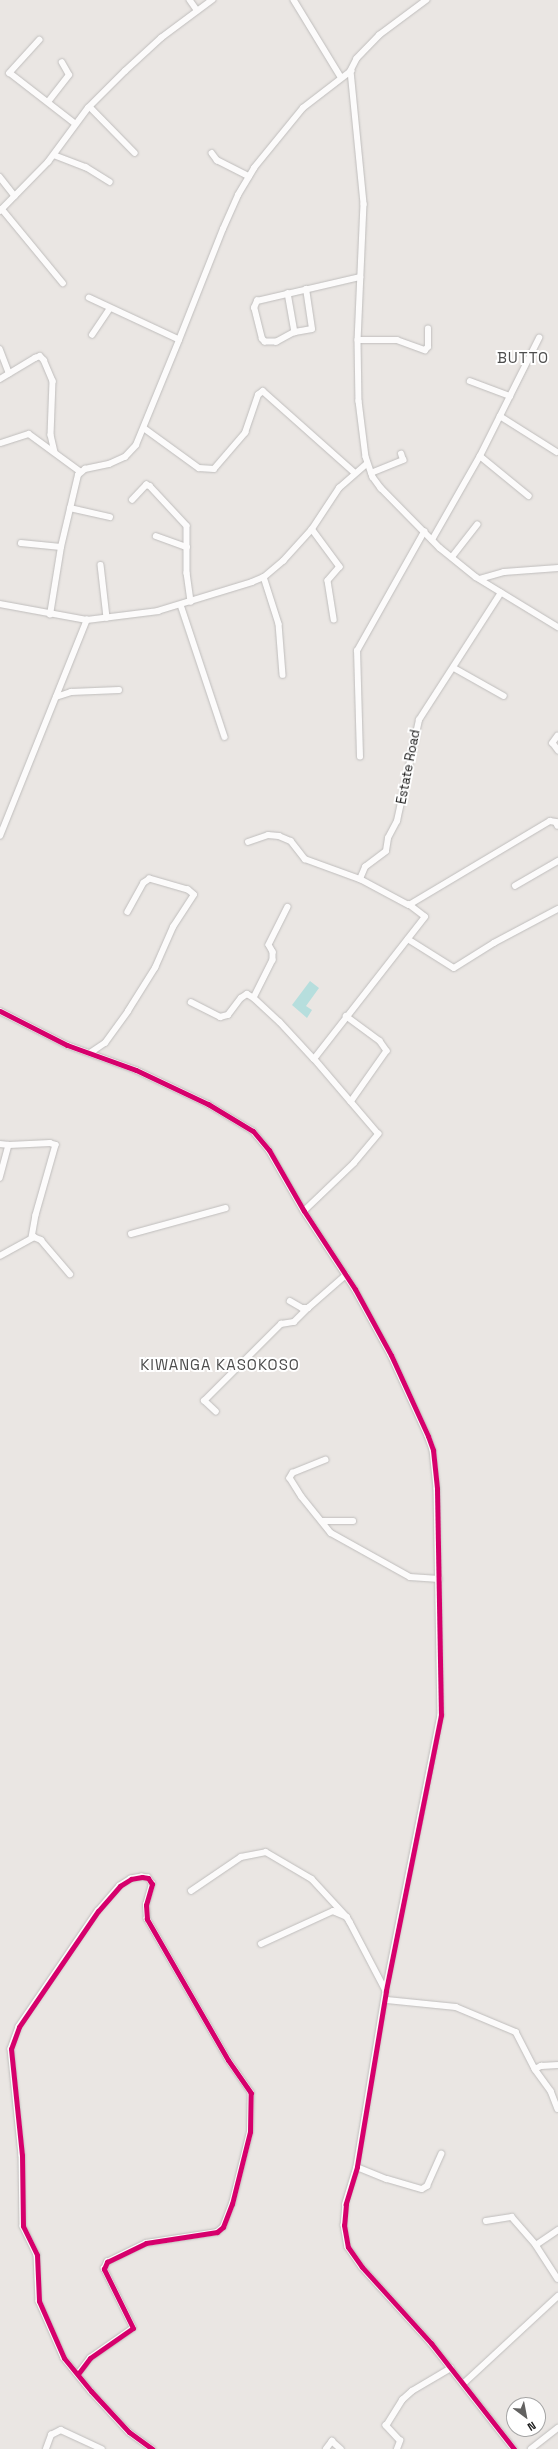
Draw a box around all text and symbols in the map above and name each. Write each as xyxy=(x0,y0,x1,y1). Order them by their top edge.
district label: BUTTO xyxy=(497,349,549,367)
street label: Estate Road xyxy=(394,728,424,806)
district label: KIWANGA KASOKOSO xyxy=(140,1356,300,1374)
north arrow xyxy=(506,2397,546,2437)
text: N xyxy=(525,2418,539,2434)

